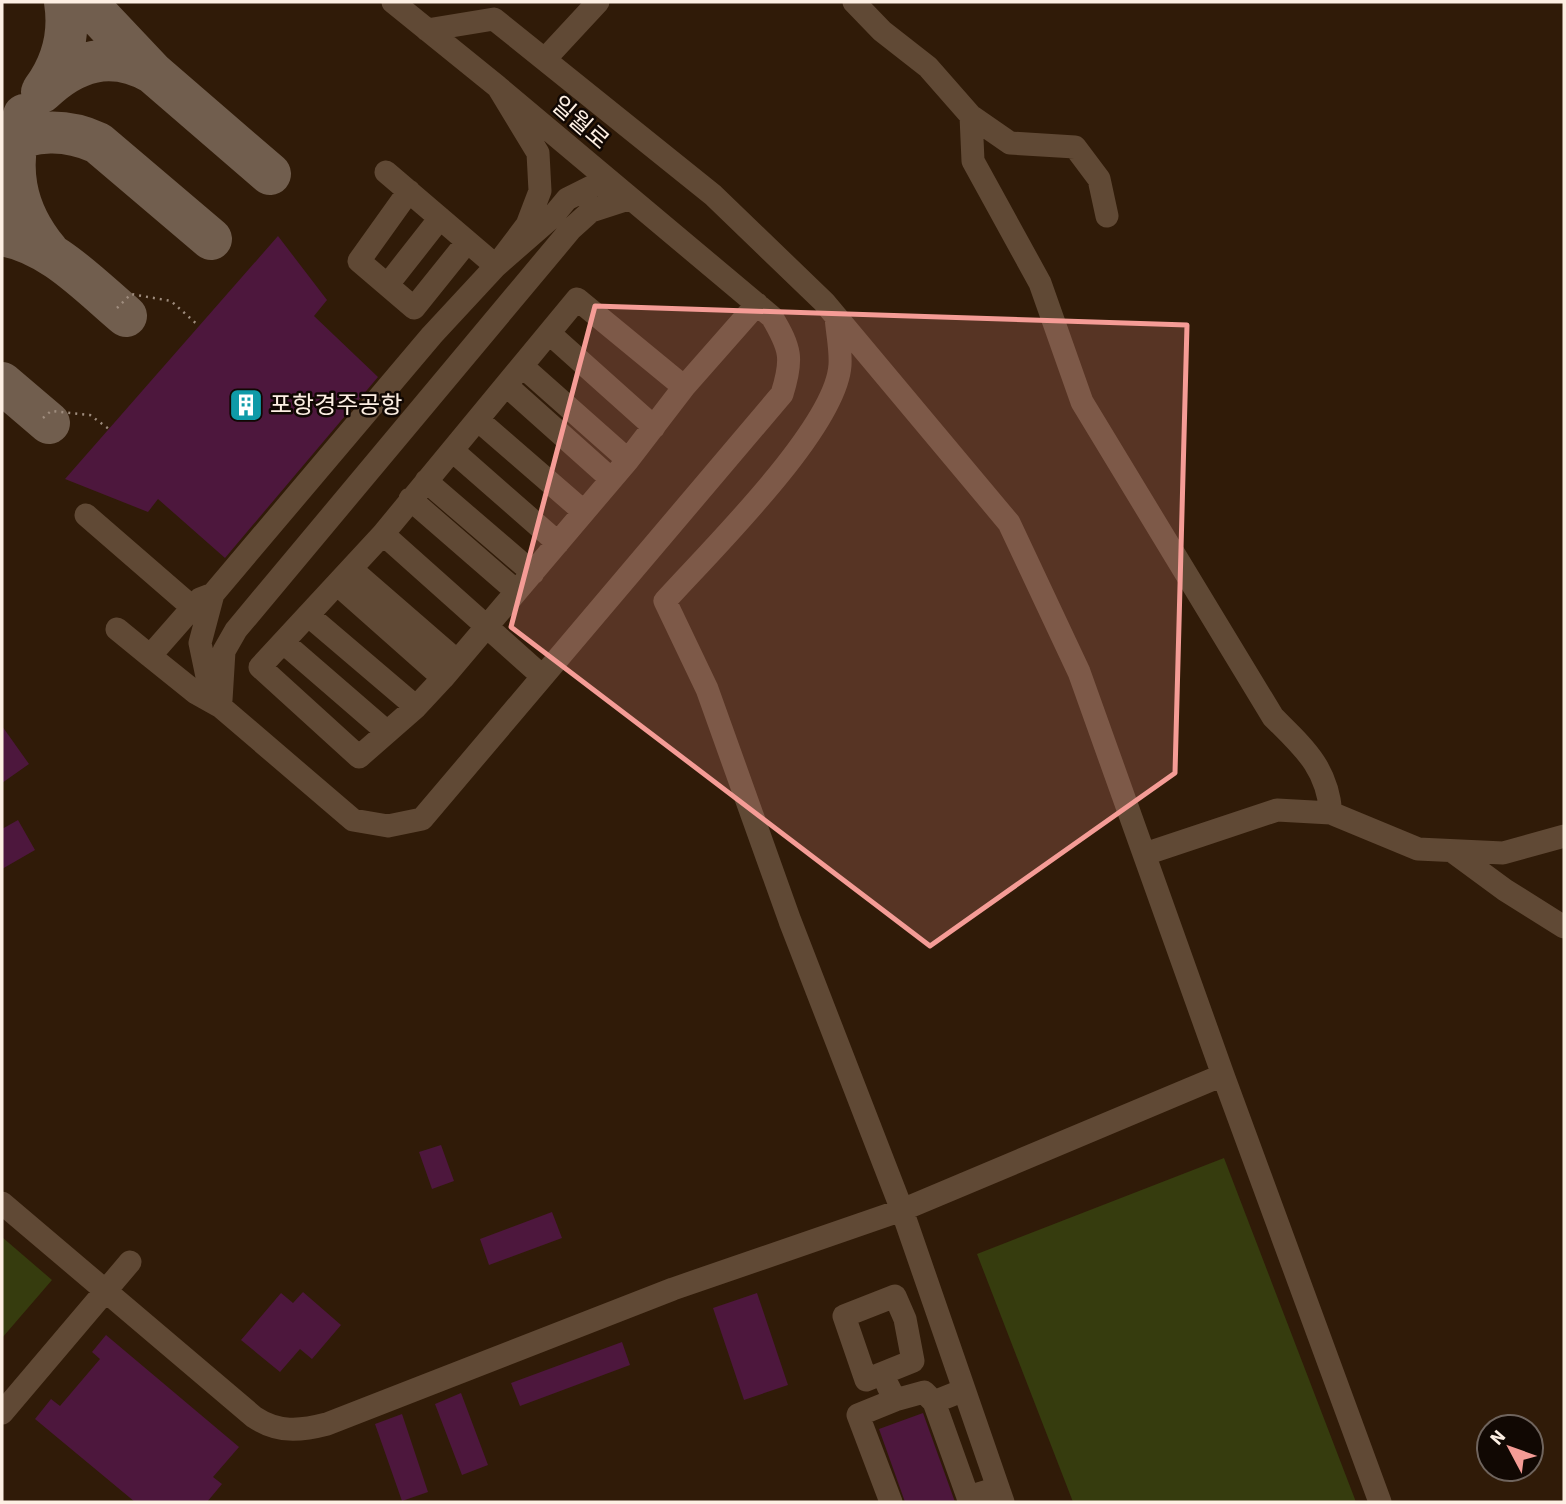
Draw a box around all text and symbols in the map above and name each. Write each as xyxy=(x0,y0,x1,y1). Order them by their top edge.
street label: 일월로 xyxy=(544,88,616,158)
building icon: 포항경주공항 xyxy=(227,386,265,424)
place label: 포항경주공항 xyxy=(270,388,402,423)
north arrow xyxy=(1475,1413,1545,1483)
text: N xyxy=(1484,1424,1513,1451)

